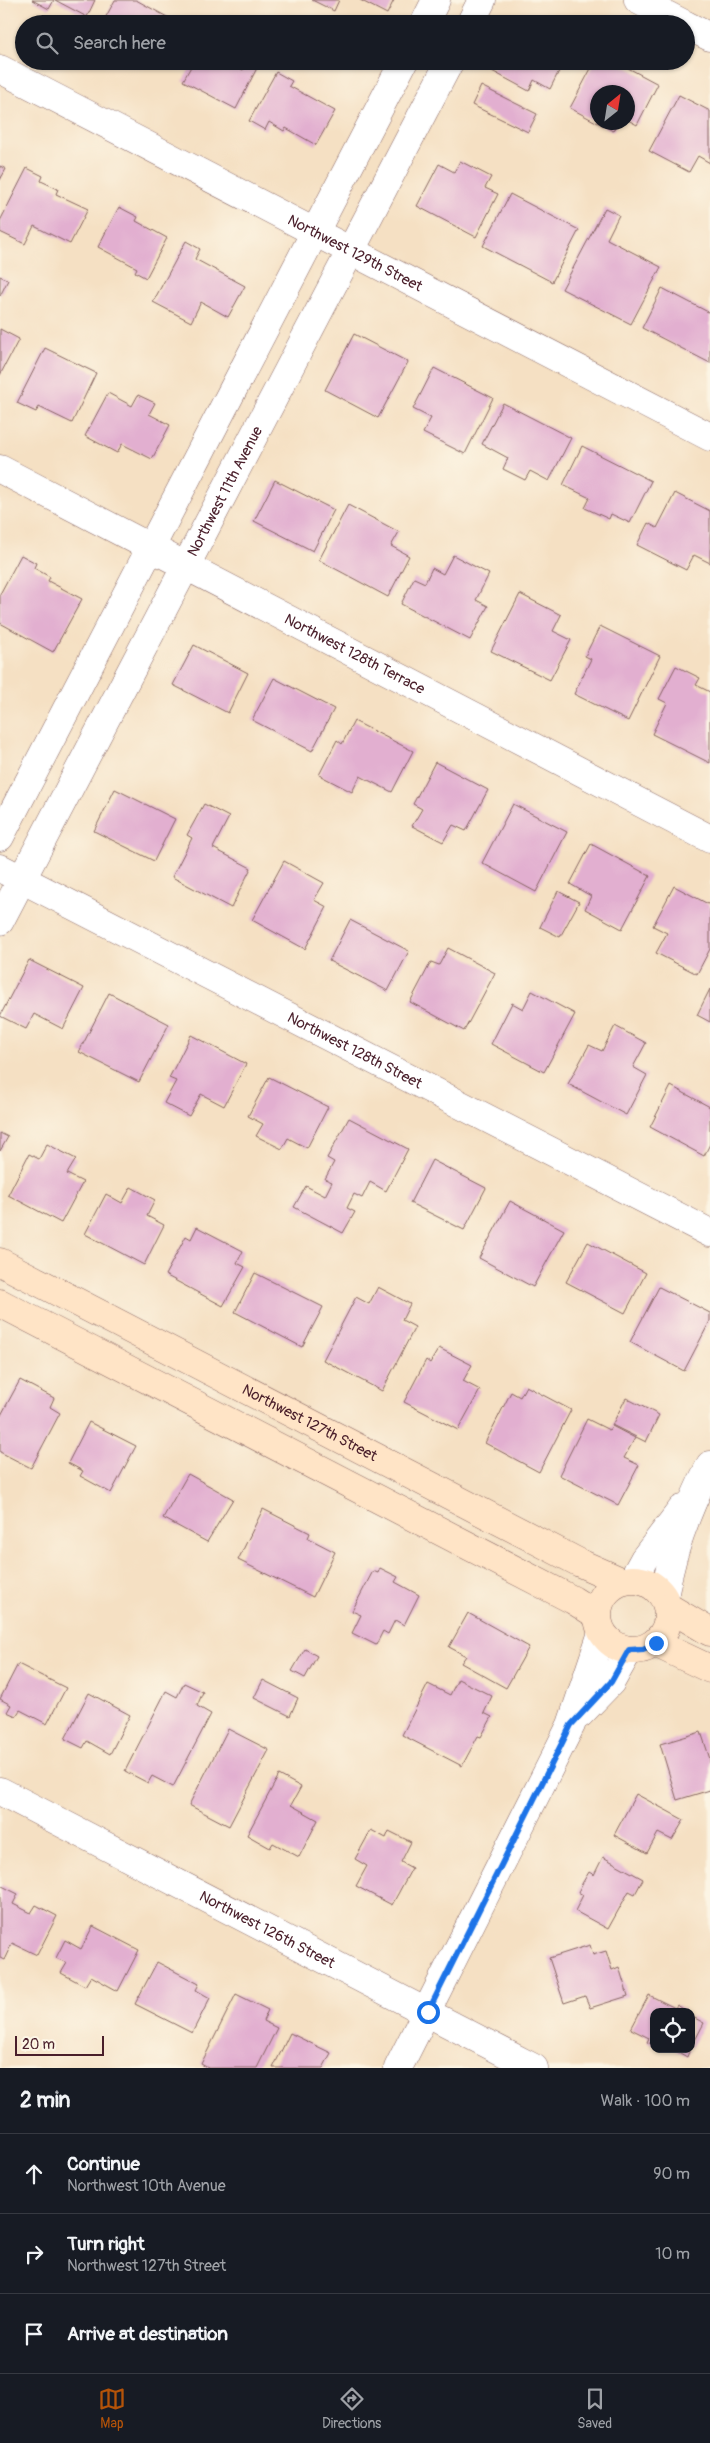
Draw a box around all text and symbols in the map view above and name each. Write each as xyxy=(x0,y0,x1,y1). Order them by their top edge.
search box xyxy=(15,15,695,70)
icon: search xyxy=(33,29,61,57)
text: Search here xyxy=(73,31,166,55)
north arrow xyxy=(590,85,635,130)
street label: Northwest 129th Street xyxy=(284,210,427,296)
street label: Northwest 11th Avenue xyxy=(183,422,267,560)
street label: Northwest 128th Terrace xyxy=(281,609,429,699)
street label: Northwest 128th Street xyxy=(284,1008,426,1093)
street label: Northwest 127th Street xyxy=(239,1380,381,1466)
route end xyxy=(645,1632,668,1655)
street label: Northwest 126th Street xyxy=(196,1887,339,1973)
route start xyxy=(417,2001,440,2024)
map controls xyxy=(650,2008,695,2053)
button: locate xyxy=(650,2008,695,2053)
scale bar xyxy=(15,2033,104,2056)
text: 20 m xyxy=(22,2036,55,2053)
text: 2 min xyxy=(20,2087,70,2114)
text: Walk · 100 m xyxy=(601,2091,690,2111)
text: Continue xyxy=(67,2152,140,2176)
icon: ahead xyxy=(20,2160,48,2188)
text: 90 m xyxy=(653,2164,690,2184)
text: Northwest 10th Avenue xyxy=(67,2176,226,2196)
text: Turn right xyxy=(67,2232,145,2256)
icon: right xyxy=(20,2240,48,2268)
text: 10 m xyxy=(655,2244,690,2264)
text: Northwest 127th Street xyxy=(67,2256,226,2276)
icon: arrive xyxy=(20,2320,48,2348)
text: Arrive at destination xyxy=(67,2322,228,2346)
tab: Map xyxy=(98,2385,126,2432)
tab: Directions xyxy=(322,2385,381,2432)
tab: Saved xyxy=(577,2385,612,2432)

